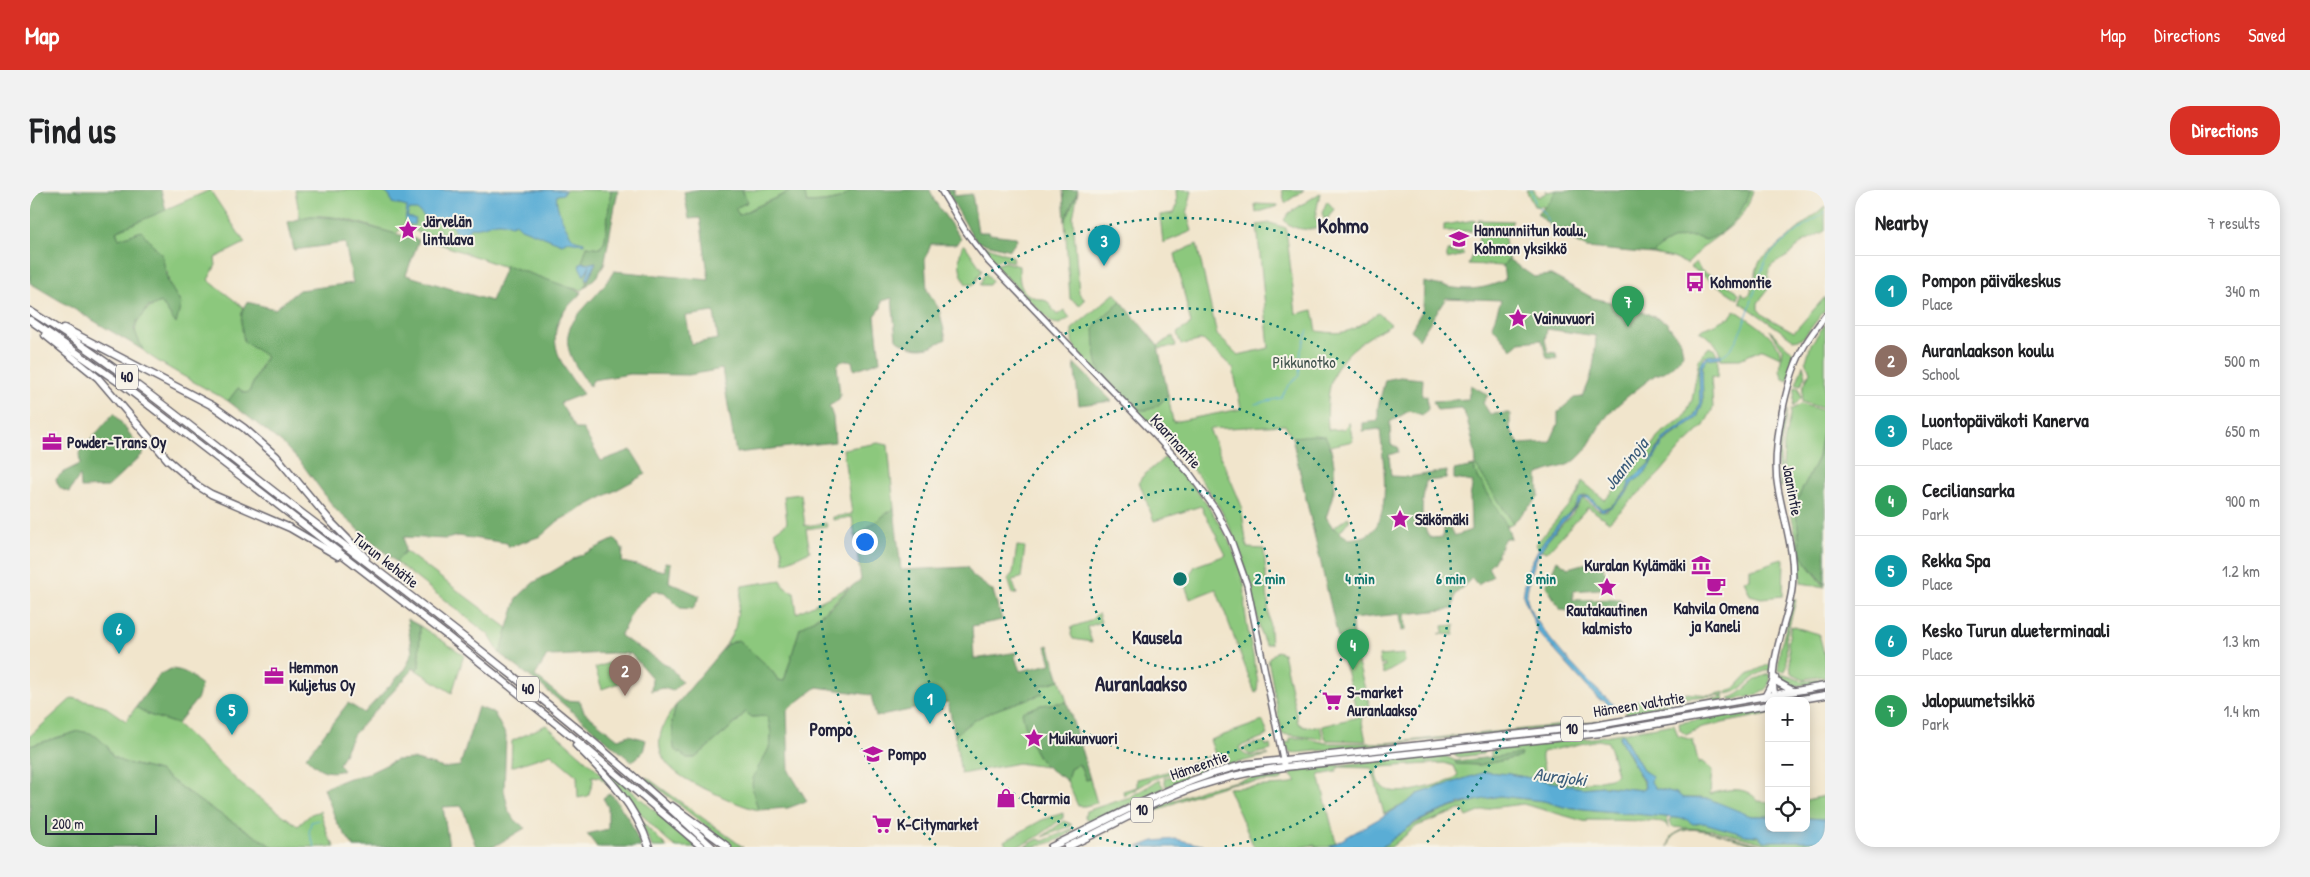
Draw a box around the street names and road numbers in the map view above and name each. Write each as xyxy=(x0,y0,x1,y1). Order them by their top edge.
road number: 40 xyxy=(116,364,138,390)
street label: Kaarinantie xyxy=(1145,409,1207,474)
street label: Jaanintie xyxy=(1778,463,1808,518)
street label: Turun kehätie xyxy=(348,527,424,593)
road number: 40 xyxy=(517,676,539,702)
street label: Hämeen valtatie xyxy=(1592,686,1687,722)
road number: 10 xyxy=(1561,716,1583,742)
street label: Hämeentie xyxy=(1167,745,1232,785)
road number: 10 xyxy=(1131,798,1153,822)

